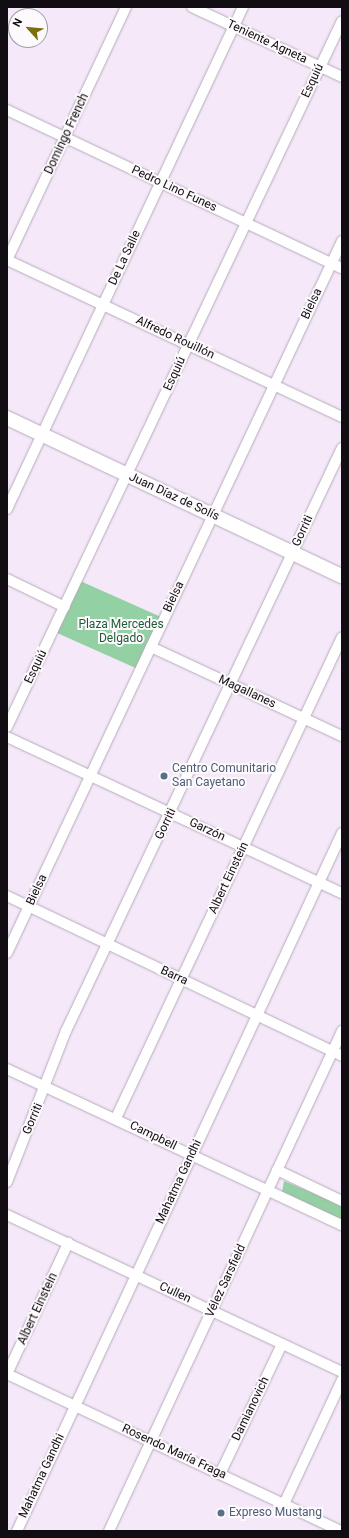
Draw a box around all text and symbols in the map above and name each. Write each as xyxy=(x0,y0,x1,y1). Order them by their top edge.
north arrow xyxy=(8,8,48,48)
text: N xyxy=(10,16,25,29)
street label: Teniente Agneta xyxy=(225,17,309,67)
street label: Esquiú xyxy=(299,62,327,100)
street label: Domingo French xyxy=(42,91,92,177)
street label: Pedro Lino Funes xyxy=(129,163,219,215)
street label: De La Salle xyxy=(106,228,144,288)
street label: Bielsa xyxy=(299,286,325,322)
street label: Alfredo Rouillón xyxy=(133,314,217,362)
street label: Esquiú xyxy=(161,355,189,393)
street label: Juan Díaz de Solís xyxy=(127,470,221,524)
street label: Gorriti xyxy=(290,513,316,549)
street label: Bielsa xyxy=(161,579,187,615)
park label: Plaza Mercedes Delgado xyxy=(78,618,164,646)
street label: Esquiú xyxy=(22,648,50,686)
street label: Magallanes xyxy=(216,672,278,712)
place label: Centro Comunitario San Cayetano xyxy=(172,762,276,790)
marker: Centro Comunitario San Cayetano xyxy=(159,771,169,781)
street label: Gorriti xyxy=(153,806,179,842)
street label: Garzón xyxy=(187,815,227,845)
street label: Albert Einstein xyxy=(206,840,252,916)
street label: Bielsa xyxy=(24,872,50,908)
street label: Barra xyxy=(158,963,190,989)
street label: Gorriti xyxy=(20,1101,46,1137)
street label: Campbell xyxy=(127,1118,179,1154)
street label: Mahatma Gandhi xyxy=(153,1137,205,1227)
street label: Vélez Sarsfield xyxy=(203,1242,249,1320)
street label: Albert Einstein xyxy=(15,1271,61,1347)
street label: Cullen xyxy=(157,1279,193,1307)
street label: Damianovich xyxy=(229,1375,273,1443)
street label: Rosendo María Fraga xyxy=(119,1421,229,1483)
street label: Mahatma Gandhi xyxy=(16,1431,68,1521)
place label: Expreso Mustang xyxy=(229,1506,322,1520)
marker: Expreso Mustang xyxy=(216,1508,226,1518)

